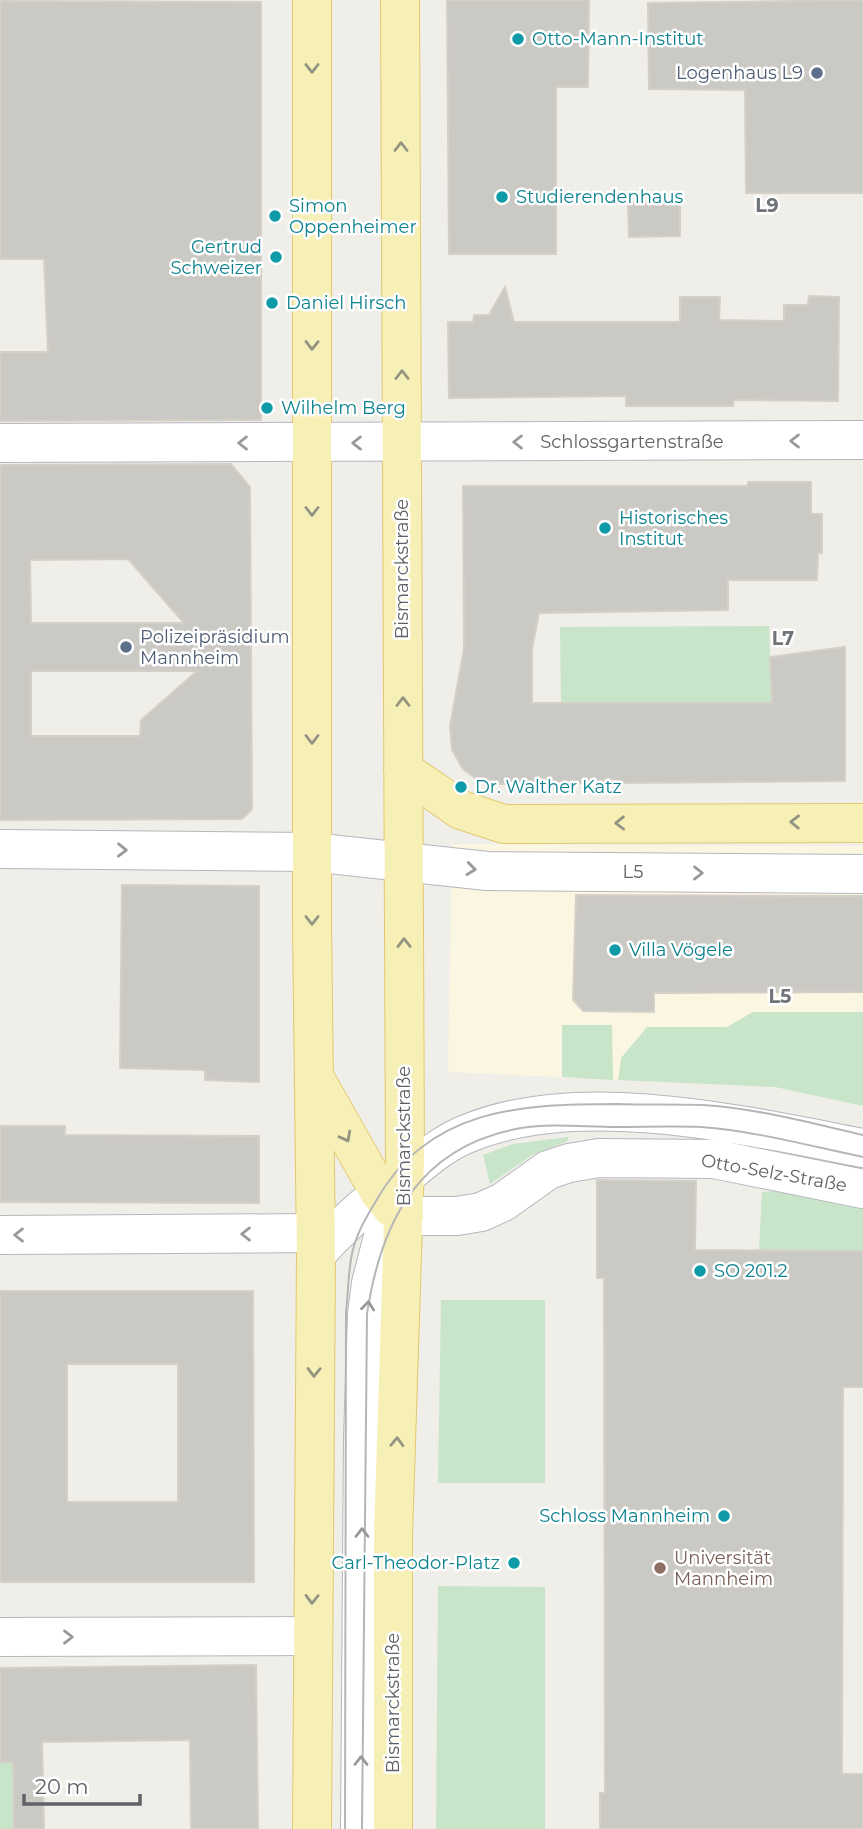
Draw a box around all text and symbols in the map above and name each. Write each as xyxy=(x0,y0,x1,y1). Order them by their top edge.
place label: Otto-Mann-Institut xyxy=(532,28,704,50)
marker: Otto-Mann-Institut xyxy=(510,31,526,47)
place label: Logenhaus L9 xyxy=(676,62,803,84)
one-way arrow xyxy=(304,63,320,74)
marker: Logenhaus L9 xyxy=(809,65,825,81)
one-way arrow xyxy=(393,142,409,152)
place label: Studierendenhaus xyxy=(516,186,684,208)
marker: Studierendenhaus xyxy=(494,189,510,205)
district label: L9 xyxy=(755,194,779,217)
place label: Simon Oppenheimer xyxy=(289,195,417,238)
marker: Simon Oppenheimer xyxy=(267,208,283,224)
place label: Gertrud Schweizer xyxy=(171,236,262,279)
marker: Gertrud Schweizer xyxy=(268,249,284,265)
place label: Daniel Hirsch xyxy=(286,292,407,314)
marker: Daniel Hirsch xyxy=(264,295,280,311)
one-way arrow xyxy=(304,340,320,350)
one-way arrow xyxy=(394,369,410,380)
place label: Wilhelm Berg xyxy=(281,397,406,419)
marker: Wilhelm Berg xyxy=(259,400,275,416)
street label: Schlossgartenstraße xyxy=(540,431,724,453)
one-way arrow xyxy=(789,433,800,448)
one-way arrow xyxy=(238,435,248,451)
one-way arrow xyxy=(351,435,361,451)
one-way arrow xyxy=(513,435,524,450)
street label: Bismarckstraße xyxy=(391,499,413,639)
one-way arrow xyxy=(304,507,320,517)
place label: Historisches Institut xyxy=(619,507,728,550)
marker: Historisches Institut xyxy=(597,520,613,536)
place label: Polizeipräsidium Mannheim xyxy=(140,626,290,669)
district label: L7 xyxy=(772,627,794,650)
marker: Polizeipräsidium Mannheim xyxy=(118,639,134,655)
one-way arrow xyxy=(395,696,411,707)
one-way arrow xyxy=(304,734,320,745)
place label: Dr. Walther Katz xyxy=(475,776,622,798)
marker: Dr. Walther Katz xyxy=(453,779,469,795)
one-way arrow xyxy=(614,815,625,830)
one-way arrow xyxy=(789,815,800,830)
one-way arrow xyxy=(117,842,127,858)
street label: L5 xyxy=(623,861,643,883)
one-way arrow xyxy=(465,862,477,877)
one-way arrow xyxy=(694,865,704,881)
one-way arrow xyxy=(304,915,320,926)
one-way arrow xyxy=(396,937,412,947)
place label: Villa Vögele xyxy=(629,939,733,961)
marker: Villa Vögele xyxy=(607,942,623,958)
district label: L5 xyxy=(769,985,791,1008)
street label: Bismarckstraße xyxy=(393,1066,415,1206)
one-way arrow xyxy=(338,1130,352,1142)
street label: Otto-Selz-Straße xyxy=(699,1149,849,1197)
one-way arrow xyxy=(241,1226,251,1242)
one-way arrow xyxy=(13,1227,24,1243)
place label: SO 201.2 xyxy=(714,1260,788,1282)
marker: SO 201.2 xyxy=(692,1263,708,1279)
one-way arrow xyxy=(360,1300,375,1311)
one-way arrow xyxy=(307,1366,322,1377)
one-way arrow xyxy=(389,1436,404,1447)
place label: Schloss Mannheim xyxy=(539,1505,710,1527)
marker: Schloss Mannheim xyxy=(716,1508,732,1524)
one-way arrow xyxy=(354,1528,370,1538)
place label: Universität Mannheim xyxy=(674,1547,773,1590)
place label: Carl-Theodor-Platz xyxy=(332,1552,500,1574)
marker: Carl-Theodor-Platz xyxy=(506,1555,522,1571)
marker: Universität Mannheim xyxy=(652,1560,668,1576)
one-way arrow xyxy=(304,1594,320,1605)
one-way arrow xyxy=(63,1629,74,1645)
street label: Bismarckstraße xyxy=(382,1633,404,1773)
one-way arrow xyxy=(353,1755,369,1766)
scale bar xyxy=(24,1762,140,1806)
text: 20 m xyxy=(35,1774,89,1799)

